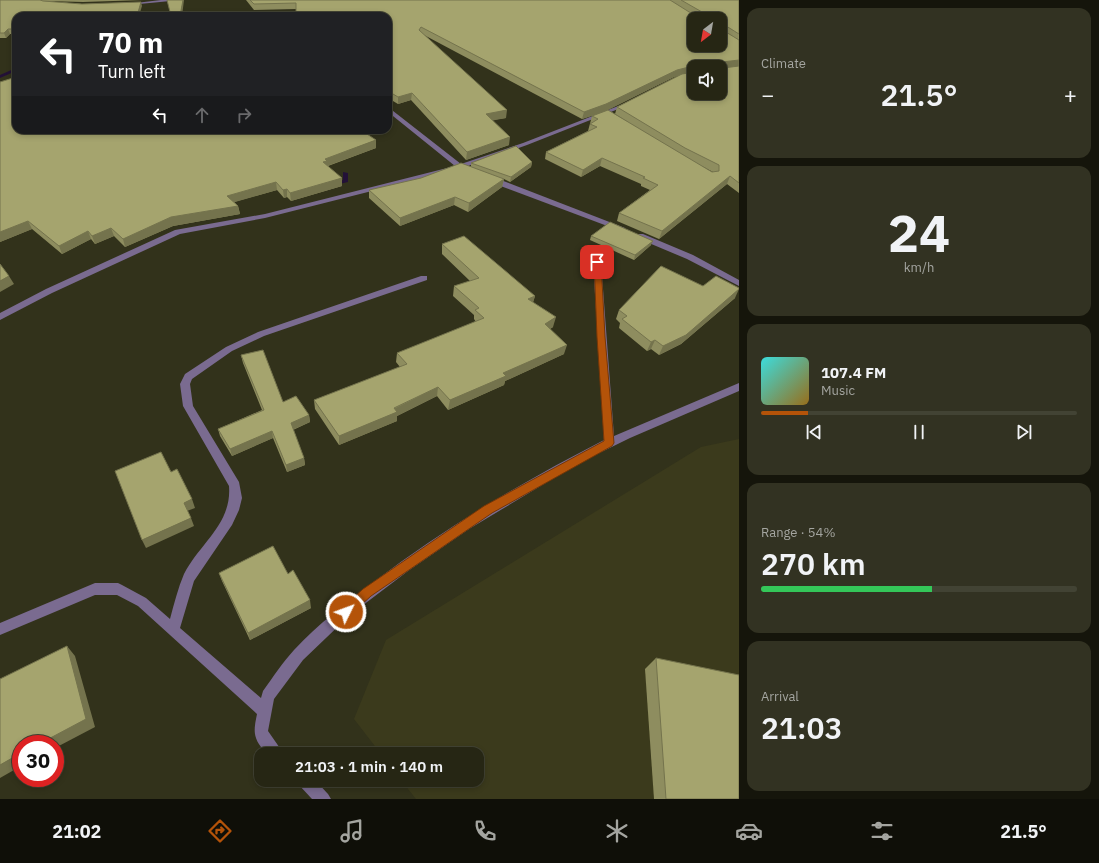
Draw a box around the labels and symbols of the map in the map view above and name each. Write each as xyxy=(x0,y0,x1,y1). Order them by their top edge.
north arrow xyxy=(687,12,727,52)
pin xyxy=(580,245,614,279)
position arrow xyxy=(325,591,367,633)
speed limit sign: 30 xyxy=(12,735,64,787)

